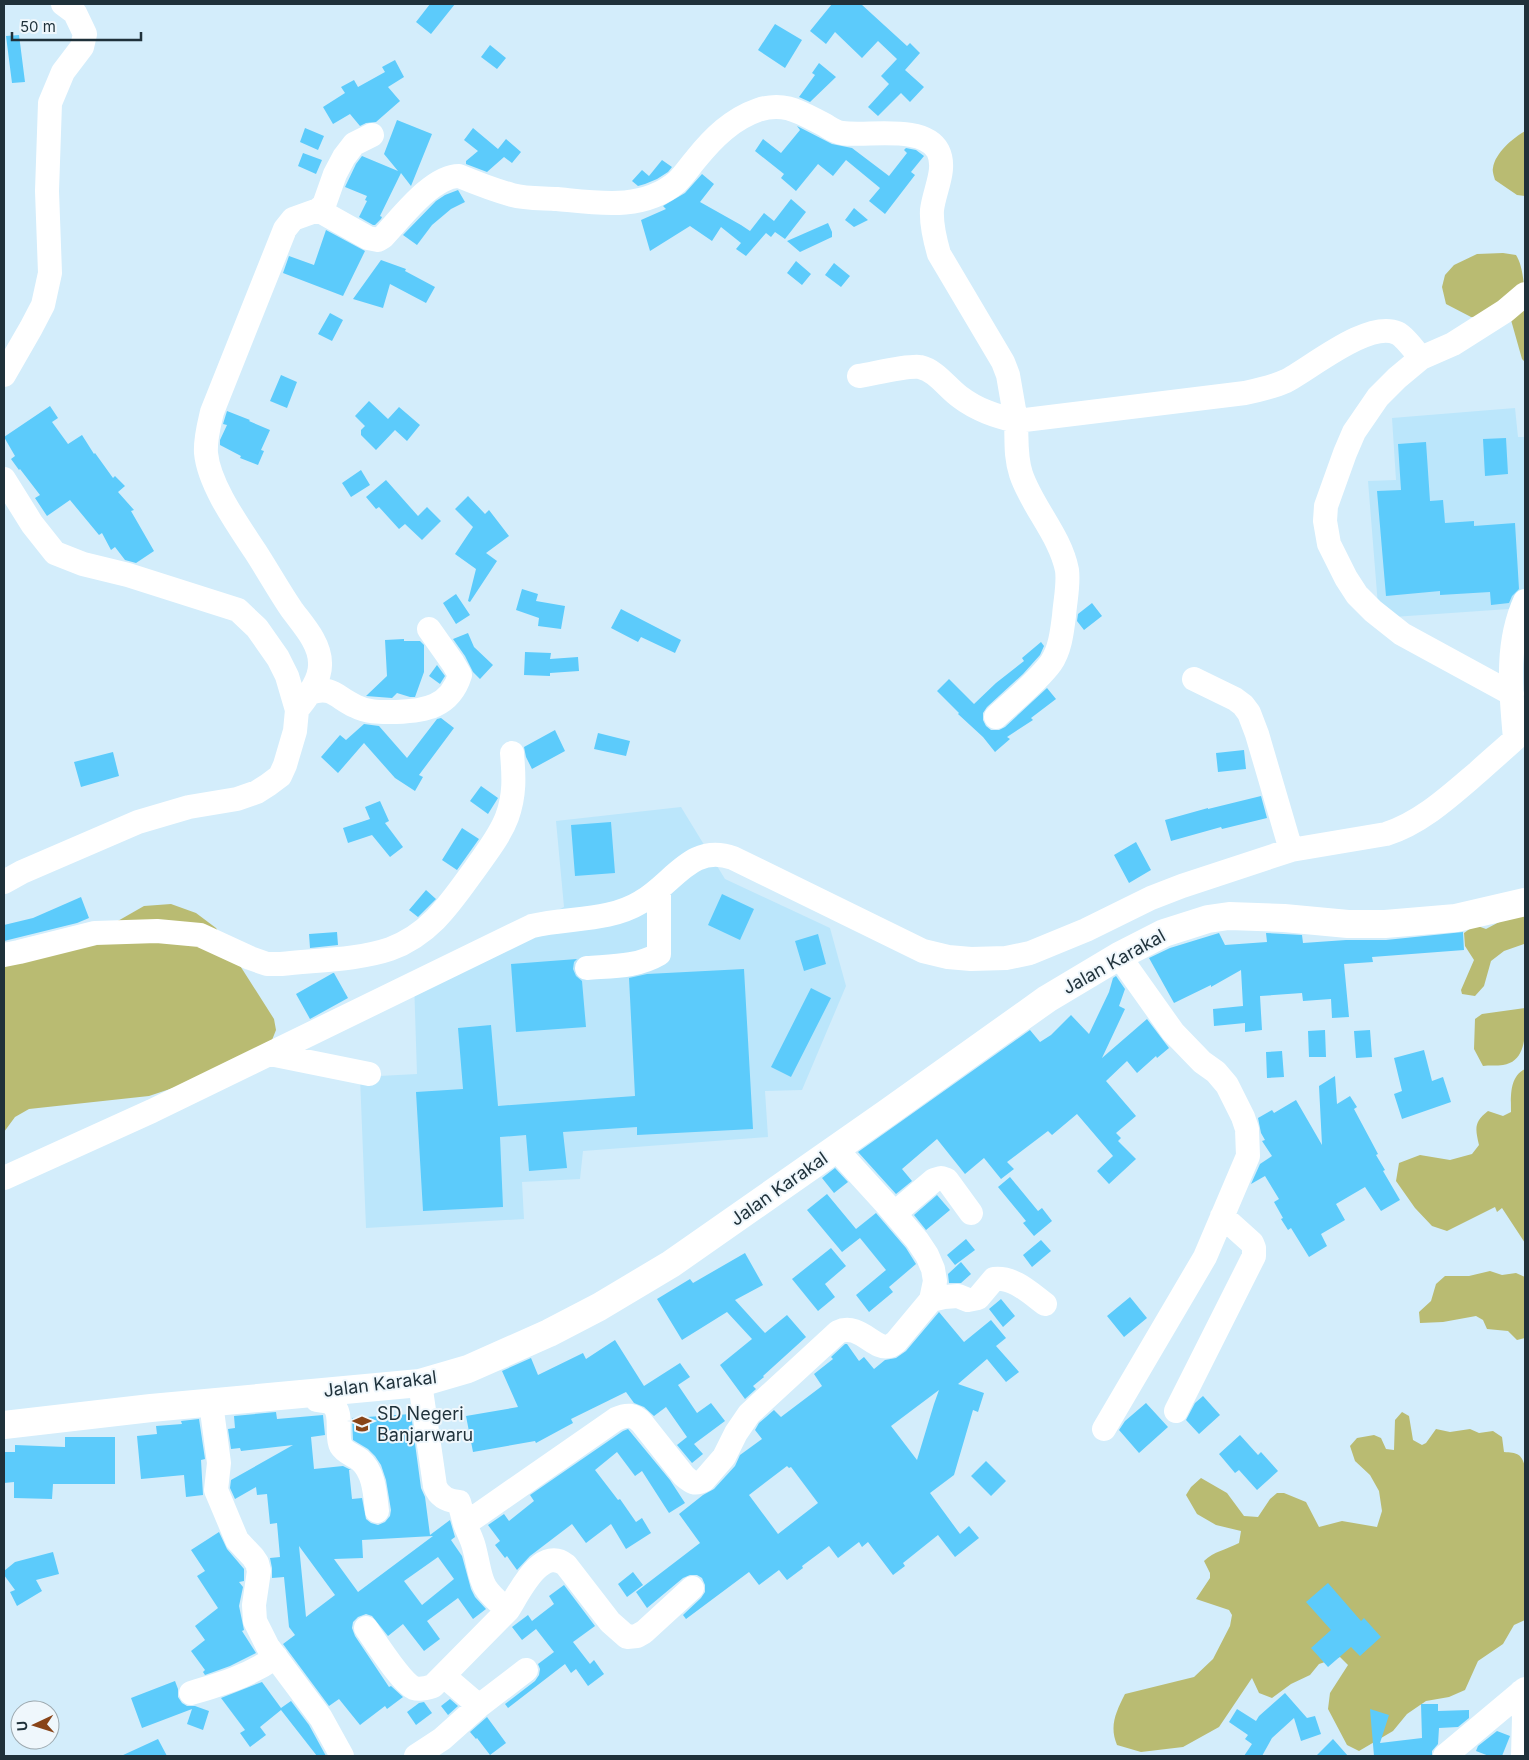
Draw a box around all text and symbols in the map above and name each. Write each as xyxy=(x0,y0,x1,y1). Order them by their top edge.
scale bar xyxy=(12,10,141,42)
text: 50 m xyxy=(20,17,56,36)
street label: Jalan Karakal xyxy=(1059,925,1169,998)
street label: Jalan Karakal xyxy=(726,1147,831,1230)
street label: Jalan Karakal xyxy=(322,1366,438,1401)
place label: SD Negeri Banjarwaru xyxy=(377,1403,473,1445)
school or university icon: SD Negeri Banjarwaru xyxy=(351,1413,373,1435)
north arrow xyxy=(10,1700,60,1750)
text: U xyxy=(13,1720,30,1732)

